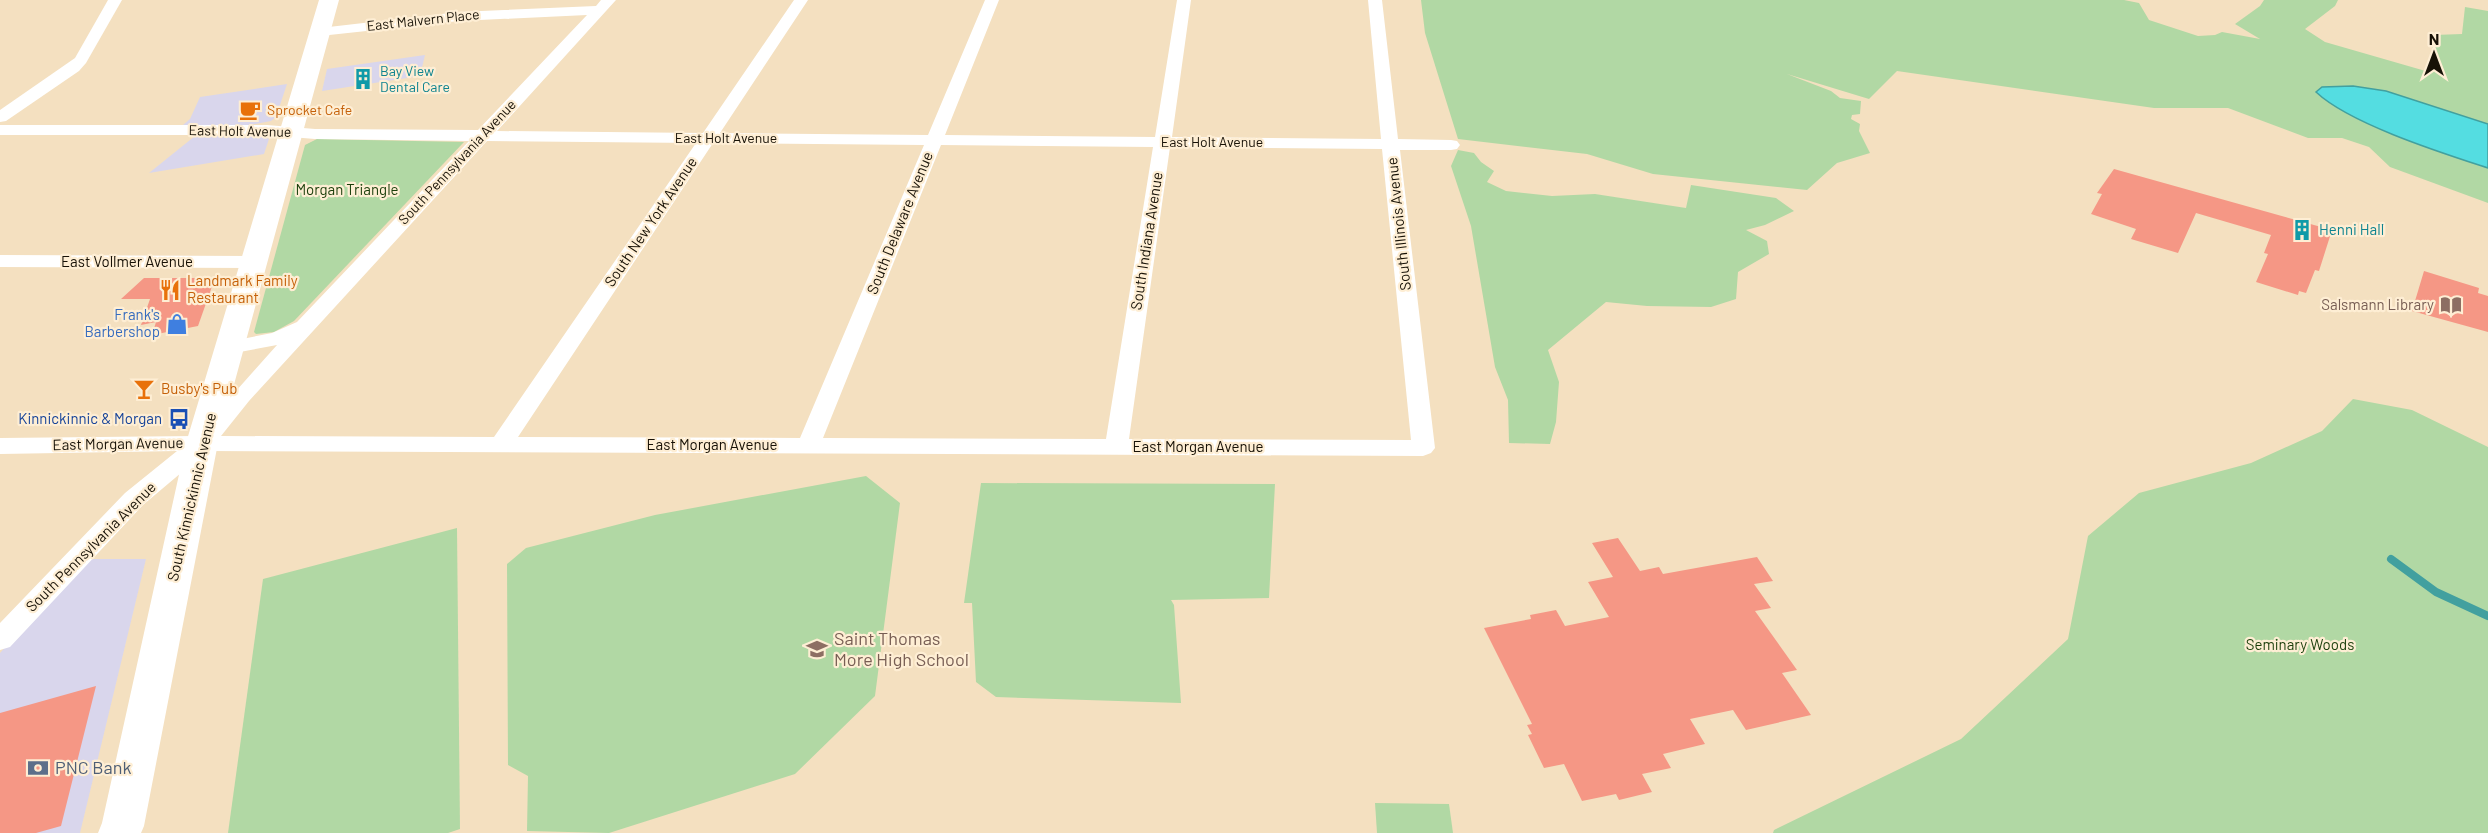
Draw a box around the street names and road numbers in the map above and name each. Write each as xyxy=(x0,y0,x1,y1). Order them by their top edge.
street label: East Malvern Place xyxy=(366,5,480,34)
street label: South Pennsylvania Avenue xyxy=(394,96,519,228)
street label: East Holt Avenue xyxy=(189,121,291,140)
street label: East Holt Avenue xyxy=(675,129,777,146)
street label: East Holt Avenue xyxy=(1161,133,1263,150)
street label: South Delaware Avenue xyxy=(862,149,936,297)
street label: South New York Avenue xyxy=(600,153,700,290)
street label: South Illinois Avenue xyxy=(1382,157,1414,292)
street label: South Indiana Avenue xyxy=(1126,171,1166,311)
street label: East Vollmer Avenue xyxy=(61,252,193,270)
street label: South Kinnickinnic Avenue xyxy=(163,411,219,583)
street label: East Morgan Avenue xyxy=(52,433,184,453)
street label: East Morgan Avenue xyxy=(646,435,778,453)
street label: East Morgan Avenue xyxy=(1132,437,1264,455)
street label: South Pennsylvania Avenue xyxy=(22,478,159,615)

